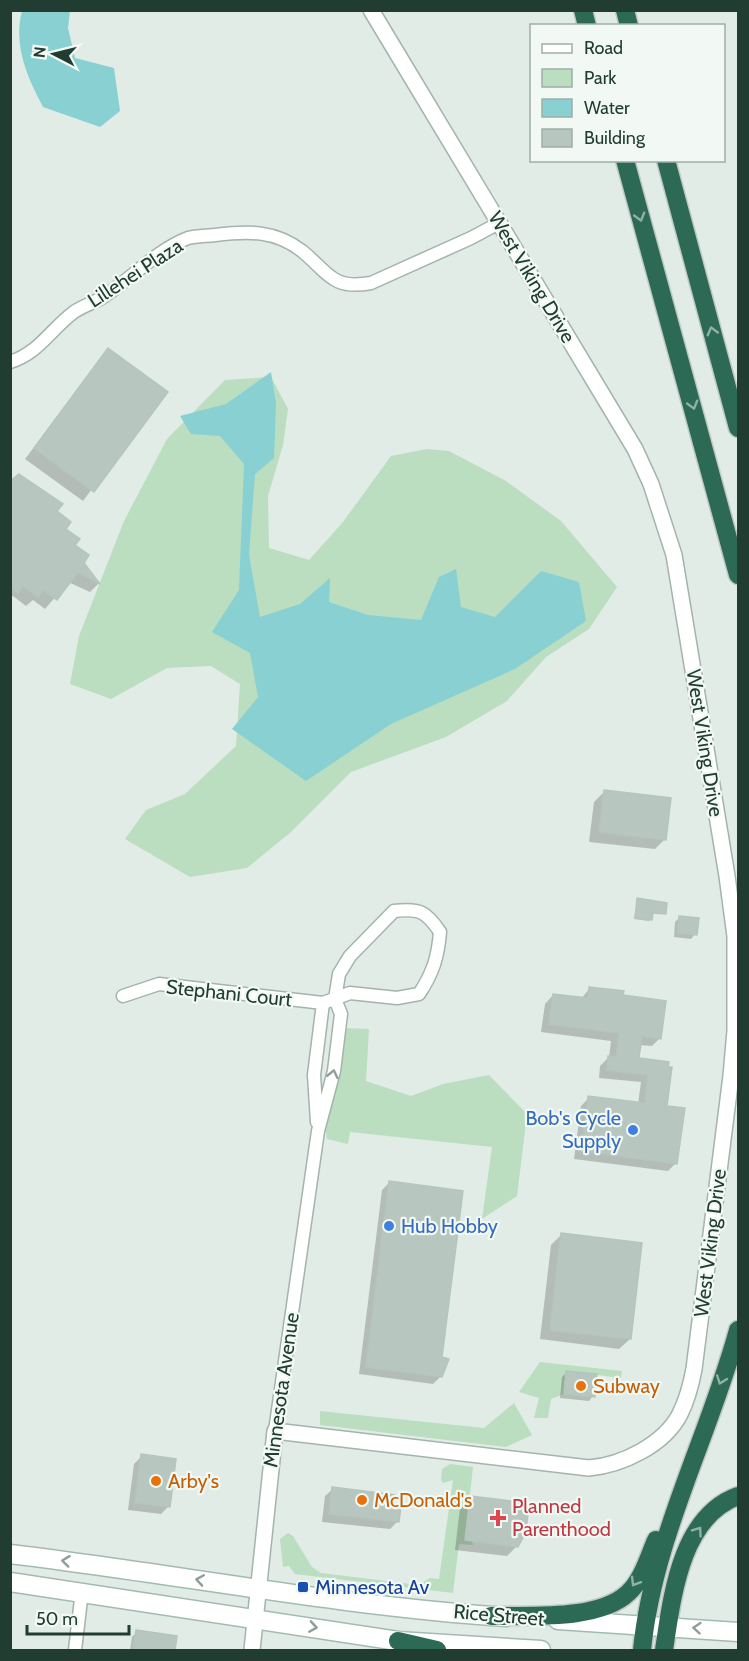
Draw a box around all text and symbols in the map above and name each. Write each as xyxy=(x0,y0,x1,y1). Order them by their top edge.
north arrow xyxy=(24,24,84,84)
legend xyxy=(530,24,725,162)
text: Road xyxy=(584,37,623,59)
text: N xyxy=(29,45,50,59)
text: Park xyxy=(584,67,617,89)
text: Water xyxy=(584,97,630,119)
text: Building xyxy=(584,127,646,149)
street label: West Viking Drive xyxy=(483,207,581,347)
one-way arrow xyxy=(633,212,646,222)
street label: Lillehei Plaza xyxy=(83,233,187,313)
one-way arrow xyxy=(707,327,719,337)
one-way arrow xyxy=(686,399,698,410)
street label: West Viking Drive xyxy=(681,668,729,818)
street label: Stephani Court xyxy=(165,974,293,1012)
one-way arrow xyxy=(325,1070,338,1080)
place label: Bob's Cycle Supply xyxy=(525,1106,621,1153)
marker: Bob's Cycle Supply xyxy=(626,1123,640,1137)
street label: West Viking Drive xyxy=(689,1168,731,1318)
place label: Hub Hobby xyxy=(401,1214,498,1238)
marker: Hub Hobby xyxy=(382,1219,396,1233)
street label: Minnesota Avenue xyxy=(258,1311,304,1469)
place label: Subway xyxy=(593,1374,660,1398)
one-way arrow xyxy=(716,1374,729,1385)
marker: Subway xyxy=(574,1379,588,1393)
place label: Arby's xyxy=(168,1469,219,1493)
marker: Arby's xyxy=(149,1474,163,1488)
place label: McDonald's xyxy=(374,1488,472,1512)
marker: McDonald's xyxy=(355,1493,369,1507)
place label: Planned Parenthood xyxy=(512,1494,611,1541)
marker: Planned Parenthood xyxy=(489,1509,507,1527)
one-way arrow xyxy=(691,1526,702,1537)
one-way arrow xyxy=(61,1555,70,1568)
one-way arrow xyxy=(196,1574,206,1587)
place label: Minnesota Av xyxy=(315,1575,429,1599)
one-way arrow xyxy=(631,1576,643,1586)
marker: Minnesota Av xyxy=(296,1580,310,1594)
scale bar xyxy=(27,1598,129,1636)
street label: Rice Street xyxy=(453,1599,546,1631)
text: 50 m xyxy=(36,1608,78,1630)
one-way arrow xyxy=(308,1620,318,1632)
one-way arrow xyxy=(692,1622,701,1635)

